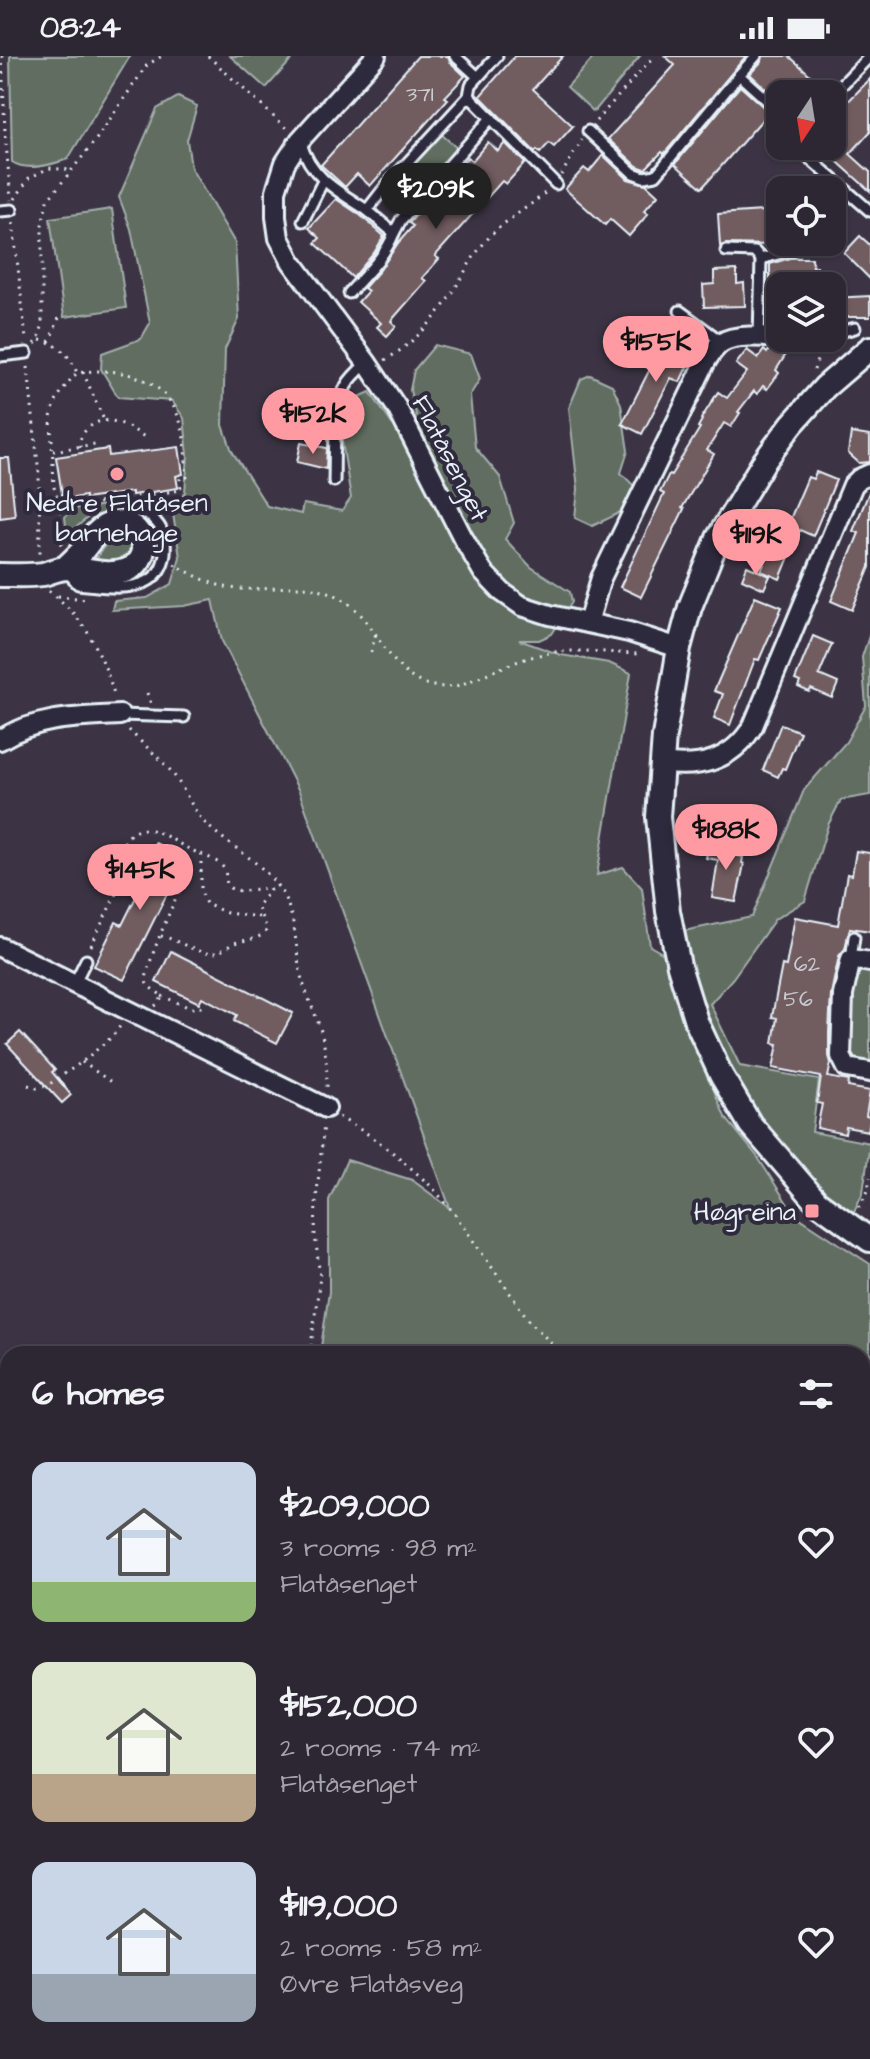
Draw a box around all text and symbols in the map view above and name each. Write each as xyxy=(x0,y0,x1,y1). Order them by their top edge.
text: 08:24 xyxy=(40,7,121,49)
house number: 37I xyxy=(406,79,434,110)
north arrow xyxy=(766,80,846,160)
map controls xyxy=(766,80,846,352)
pin: $209K xyxy=(380,163,492,231)
text: $209K xyxy=(398,171,474,207)
button: locate xyxy=(766,176,846,256)
button: layers xyxy=(766,272,846,352)
pin: $155K xyxy=(600,316,712,384)
text: $155K xyxy=(621,324,691,360)
pin: $152K xyxy=(257,388,369,456)
street label: Flatåsenget xyxy=(401,389,498,529)
text: $152K xyxy=(280,396,346,432)
marker: Nedre Flatåsen barnehage xyxy=(108,465,126,483)
place label: Nedre Flatåsen barnehage xyxy=(26,485,208,553)
pin: $119K xyxy=(700,509,812,577)
text: $119K xyxy=(730,517,782,553)
pin: $188K xyxy=(670,804,782,872)
text: $188K xyxy=(692,812,760,848)
pin: $145K xyxy=(84,844,196,912)
text: $145K xyxy=(105,852,175,888)
house number: 62 xyxy=(794,949,821,980)
house number: 56 xyxy=(783,984,813,1015)
place label: Høgreina xyxy=(694,1194,796,1232)
marker: Høgreina xyxy=(803,1202,821,1220)
text: 6 homes xyxy=(32,1370,165,1418)
icon: filters xyxy=(794,1372,838,1416)
text: $209,000 xyxy=(280,1482,430,1530)
icon: home xyxy=(96,1494,192,1590)
icon: heart xyxy=(794,1520,838,1564)
text: 3 rooms · 98 m² xyxy=(280,1530,477,1566)
text: Flatåsenget xyxy=(280,1566,417,1602)
text: $152,000 xyxy=(280,1682,417,1730)
icon: home xyxy=(96,1694,192,1790)
icon: heart xyxy=(794,1720,838,1764)
text: 2 rooms · 74 m² xyxy=(280,1730,481,1766)
text: Flatåsenget xyxy=(280,1766,417,1802)
text: $119,000 xyxy=(280,1882,397,1930)
icon: home xyxy=(96,1894,192,1990)
icon: heart xyxy=(794,1920,838,1964)
text: 2 rooms · 58 m² xyxy=(280,1930,482,1966)
text: Øvre Flatåsveg xyxy=(280,1966,463,2002)

